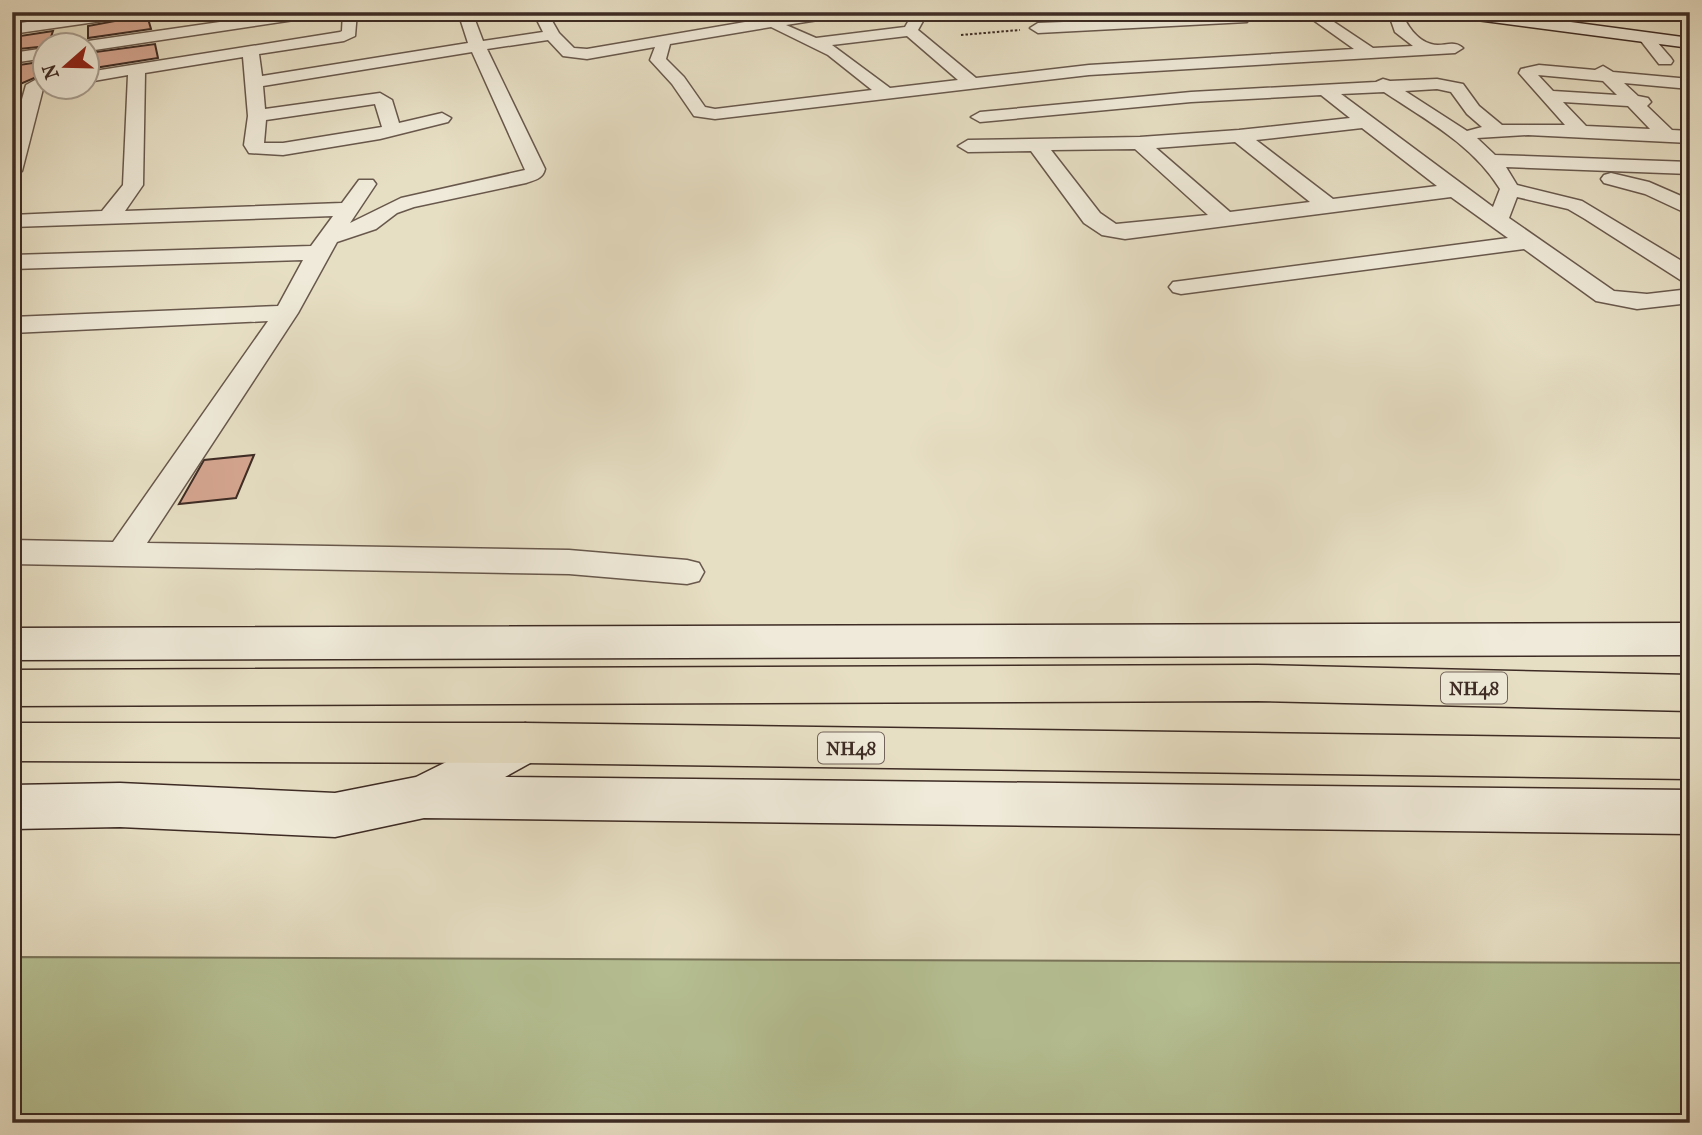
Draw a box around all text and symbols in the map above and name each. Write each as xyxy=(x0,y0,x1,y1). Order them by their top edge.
north arrow xyxy=(32,32,102,102)
text: N xyxy=(38,60,64,82)
road number: NH48 xyxy=(1441,673,1507,704)
road number: NH48 xyxy=(818,733,884,764)

